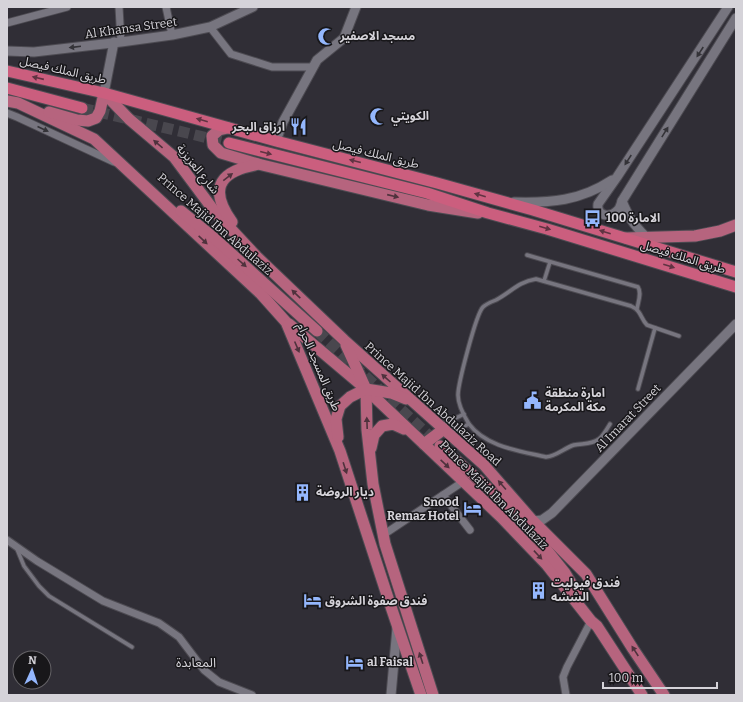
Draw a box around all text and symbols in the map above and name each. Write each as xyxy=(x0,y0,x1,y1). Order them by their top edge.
street label: Al Khansa Street xyxy=(84,15,179,41)
mosque icon: مسجد الاصفير xyxy=(317,26,337,46)
place label: مسجد الاصفير xyxy=(339,29,415,43)
one-way arrow xyxy=(69,44,81,50)
one-way arrow xyxy=(696,46,704,57)
street label: طريق الملك فيصل xyxy=(18,53,108,88)
one-way arrow xyxy=(32,75,44,81)
mosque icon: الكويتي xyxy=(368,106,388,126)
place label: الكويتي xyxy=(391,109,429,126)
one-way arrow xyxy=(196,117,208,123)
restaurant icon: ارزاق البحر xyxy=(288,117,308,137)
place label: ارزاق البحر xyxy=(231,120,285,134)
one-way arrow xyxy=(37,125,49,132)
one-way arrow xyxy=(661,127,669,137)
street label: طريق الملك فيصل xyxy=(331,137,420,172)
one-way arrow xyxy=(153,139,164,148)
street label: شارع العزيزية xyxy=(172,141,222,198)
one-way arrow xyxy=(260,150,273,156)
one-way arrow xyxy=(624,155,632,165)
one-way arrow xyxy=(349,158,361,164)
street label: Prince Majid Ibn Abdulaziz xyxy=(155,170,275,278)
one-way arrow xyxy=(222,173,233,181)
one-way arrow xyxy=(474,192,486,198)
one-way arrow xyxy=(387,194,399,200)
bus stop icon: الامارة 100 xyxy=(583,208,603,228)
place label: الامارة 100 xyxy=(606,211,660,225)
one-way arrow xyxy=(539,225,551,231)
one-way arrow xyxy=(599,229,611,235)
one-way arrow xyxy=(198,236,208,245)
street label: طريق الملك فيصل xyxy=(639,237,727,278)
one-way arrow xyxy=(237,259,247,268)
one-way arrow xyxy=(663,263,675,269)
one-way arrow xyxy=(291,290,301,299)
street label: طريق المسجد الحرام xyxy=(292,321,344,414)
street label: Prince Majid Ibn Abdulaziz Road xyxy=(362,339,504,469)
one-way arrow xyxy=(294,342,300,353)
one-way arrow xyxy=(381,373,391,382)
street label: Al Imarat Street xyxy=(592,381,664,455)
place label: امارة منطقة مكة المكرمة xyxy=(545,386,606,414)
public building icon: امارة منطقة مكة المكرمة xyxy=(522,390,542,410)
one-way arrow xyxy=(363,417,370,429)
street label: Prince Majid Ibn Abdulaziz xyxy=(437,438,551,552)
one-way arrow xyxy=(440,459,450,469)
one-way arrow xyxy=(343,462,349,474)
one-way arrow xyxy=(497,479,506,490)
building icon: ديار الروضة xyxy=(293,482,313,502)
place label: ديار الروضة xyxy=(316,485,374,499)
place label: Snood Remaz Hotel xyxy=(387,495,460,523)
hotel icon: Snood Remaz Hotel xyxy=(462,499,482,519)
one-way arrow xyxy=(533,550,542,560)
place label: فندق فيوليت الششه xyxy=(551,576,620,604)
building icon: فندق فيوليت الششه xyxy=(528,580,548,600)
hotel icon: فندق صفوة الشروق xyxy=(302,591,322,611)
place label: فندق صفوة الشروق xyxy=(325,594,427,608)
one-way arrow xyxy=(631,646,639,656)
north arrow xyxy=(12,650,52,690)
hotel icon: al Faisal xyxy=(344,652,364,672)
one-way arrow xyxy=(418,652,424,664)
text: N xyxy=(28,654,38,667)
district label: المعابدة xyxy=(176,655,216,670)
place label: al Faisal xyxy=(367,655,413,669)
scale bar xyxy=(603,664,717,690)
text: 100 m xyxy=(609,671,644,685)

